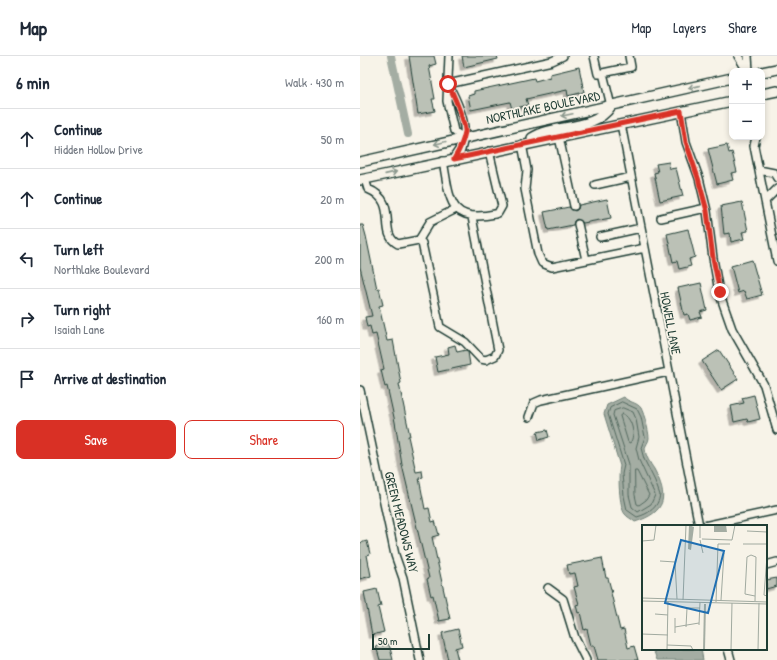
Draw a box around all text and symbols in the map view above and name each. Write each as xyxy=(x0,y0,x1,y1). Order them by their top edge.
text: Map xyxy=(20,15,47,41)
text: Map xyxy=(631,18,651,37)
text: Layers xyxy=(673,18,706,37)
text: Share xyxy=(728,18,757,37)
map controls xyxy=(729,68,765,140)
button: + xyxy=(729,68,765,104)
text: 6 min xyxy=(16,71,50,94)
text: Walk · 430 m xyxy=(285,73,344,91)
route start xyxy=(439,75,457,93)
one-way arrow xyxy=(688,84,701,91)
street label: NORTHLAKE BOULEVARD xyxy=(484,86,603,128)
button: − xyxy=(729,104,765,140)
one-way arrow xyxy=(561,112,574,120)
text: Continue xyxy=(54,119,102,140)
icon: ahead xyxy=(16,128,38,150)
text: 50 m xyxy=(321,130,344,148)
text: Hidden Hollow Drive xyxy=(54,140,143,158)
one-way arrow xyxy=(434,140,447,148)
one-way arrow xyxy=(384,169,397,176)
icon: ahead xyxy=(16,188,38,210)
text: Continue xyxy=(54,188,102,209)
text: 20 m xyxy=(320,190,344,208)
text: Turn left xyxy=(54,239,104,260)
icon: left xyxy=(16,248,38,270)
text: 200 m xyxy=(314,250,344,268)
text: Northlake Boulevard xyxy=(54,260,149,278)
route end xyxy=(711,283,729,301)
street label: HOWELL LANE xyxy=(656,290,686,356)
text: Turn right xyxy=(54,299,110,320)
icon: right xyxy=(16,308,38,330)
text: 160 m xyxy=(316,310,344,328)
text: Isaiah Lane xyxy=(54,320,105,338)
icon: arrive xyxy=(16,368,38,390)
text: Arrive at destination xyxy=(54,368,166,389)
button: Save xyxy=(16,420,176,459)
button: Share xyxy=(184,420,344,459)
street label: GREEN MEADOWS WAY xyxy=(381,469,423,575)
inset map xyxy=(642,525,767,650)
scale bar xyxy=(372,632,430,651)
text: 50 m xyxy=(378,634,398,648)

